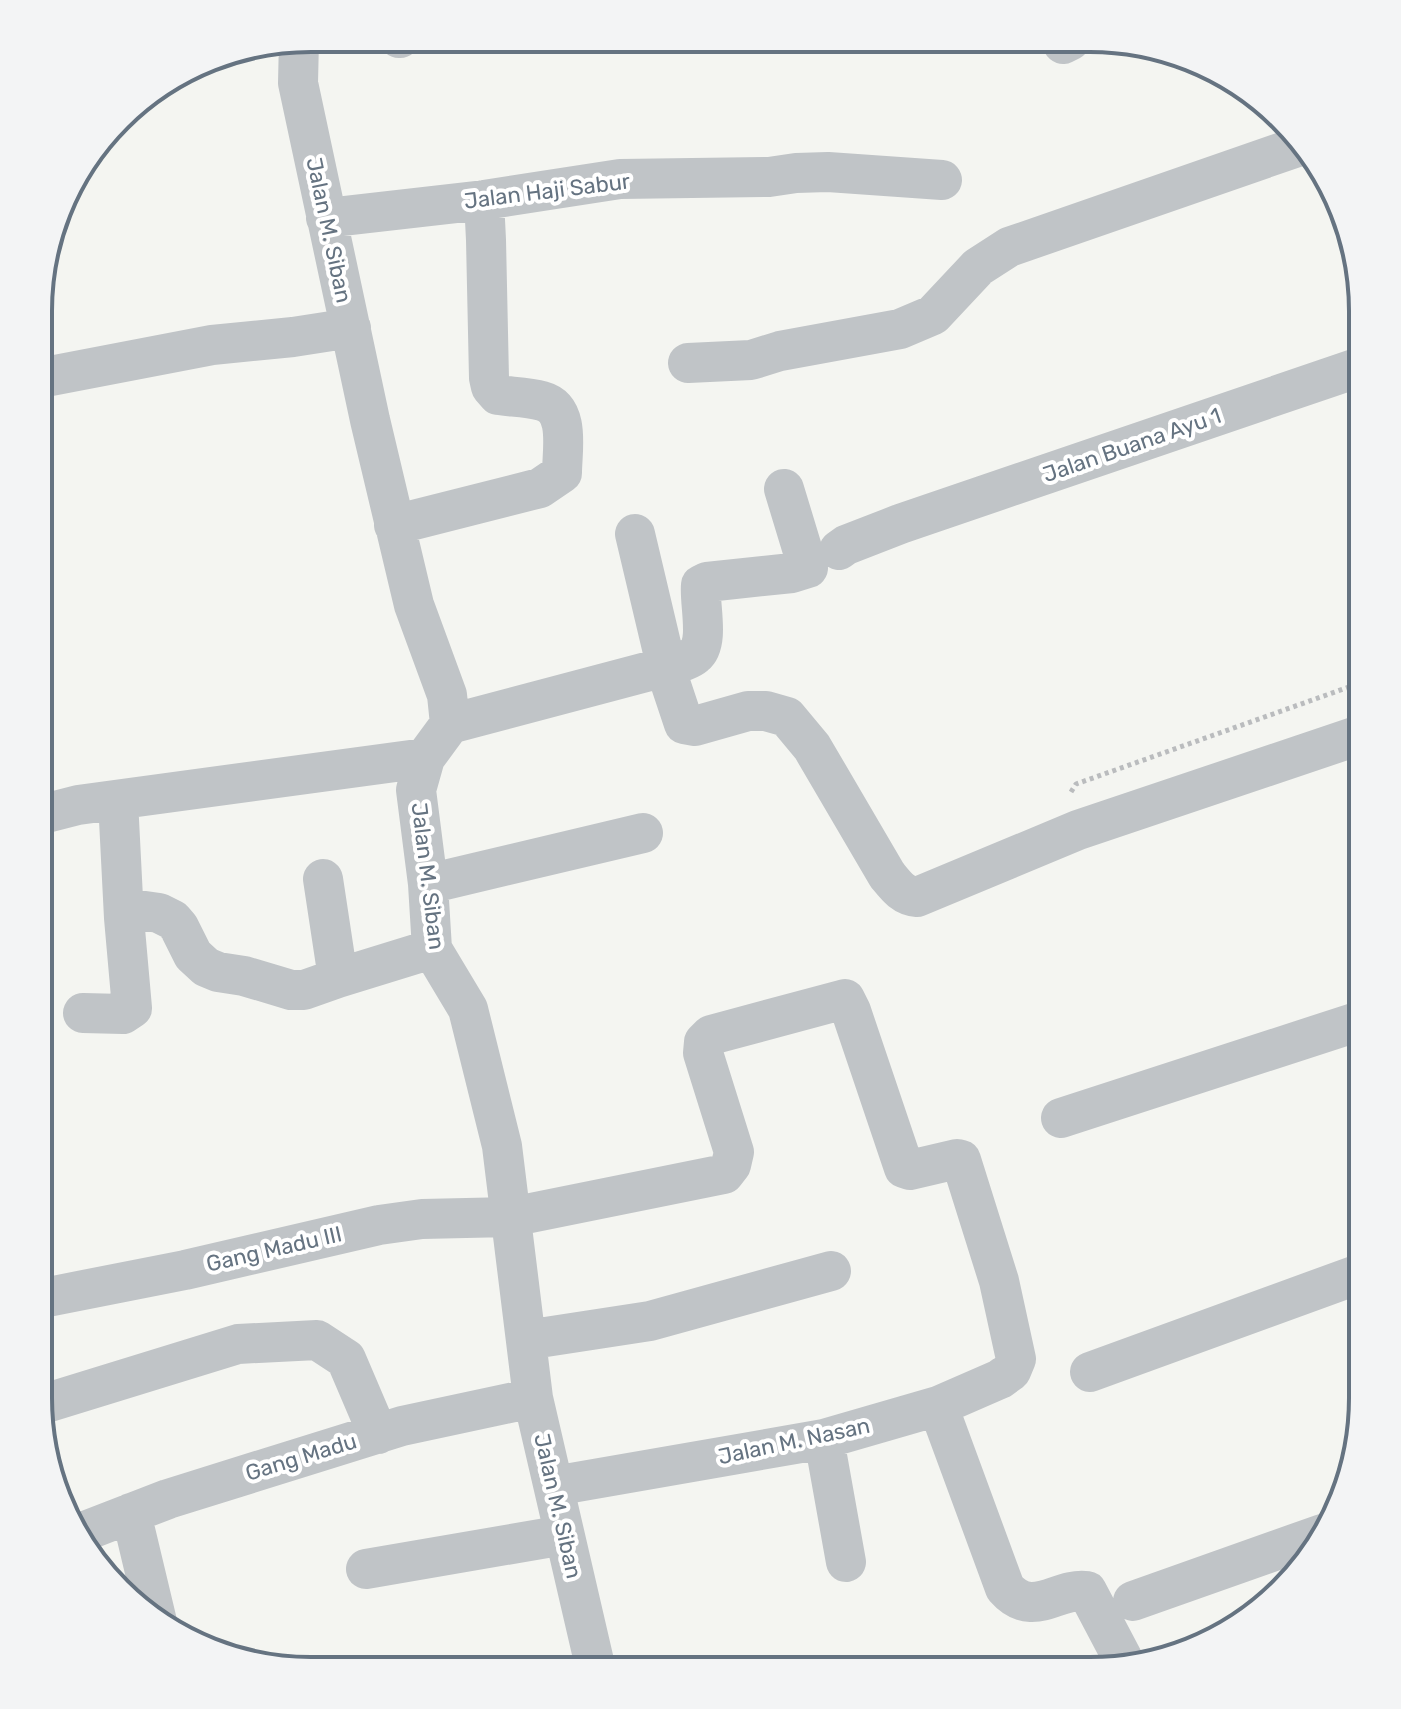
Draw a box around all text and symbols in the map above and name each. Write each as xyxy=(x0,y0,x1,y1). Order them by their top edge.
street label: Jalan M. Siban xyxy=(300,155,358,305)
street label: Jalan Haji Sabur xyxy=(462,167,632,215)
street label: Jalan Buana Ayu 1 xyxy=(1039,402,1225,488)
street label: Jalan M. Siban xyxy=(406,801,450,951)
street label: Gang Madu III xyxy=(204,1220,344,1278)
street label: Jalan M. Nasan xyxy=(716,1412,872,1470)
street label: Gang Madu xyxy=(242,1427,360,1487)
street label: Jalan M. Siban xyxy=(528,1431,588,1581)

